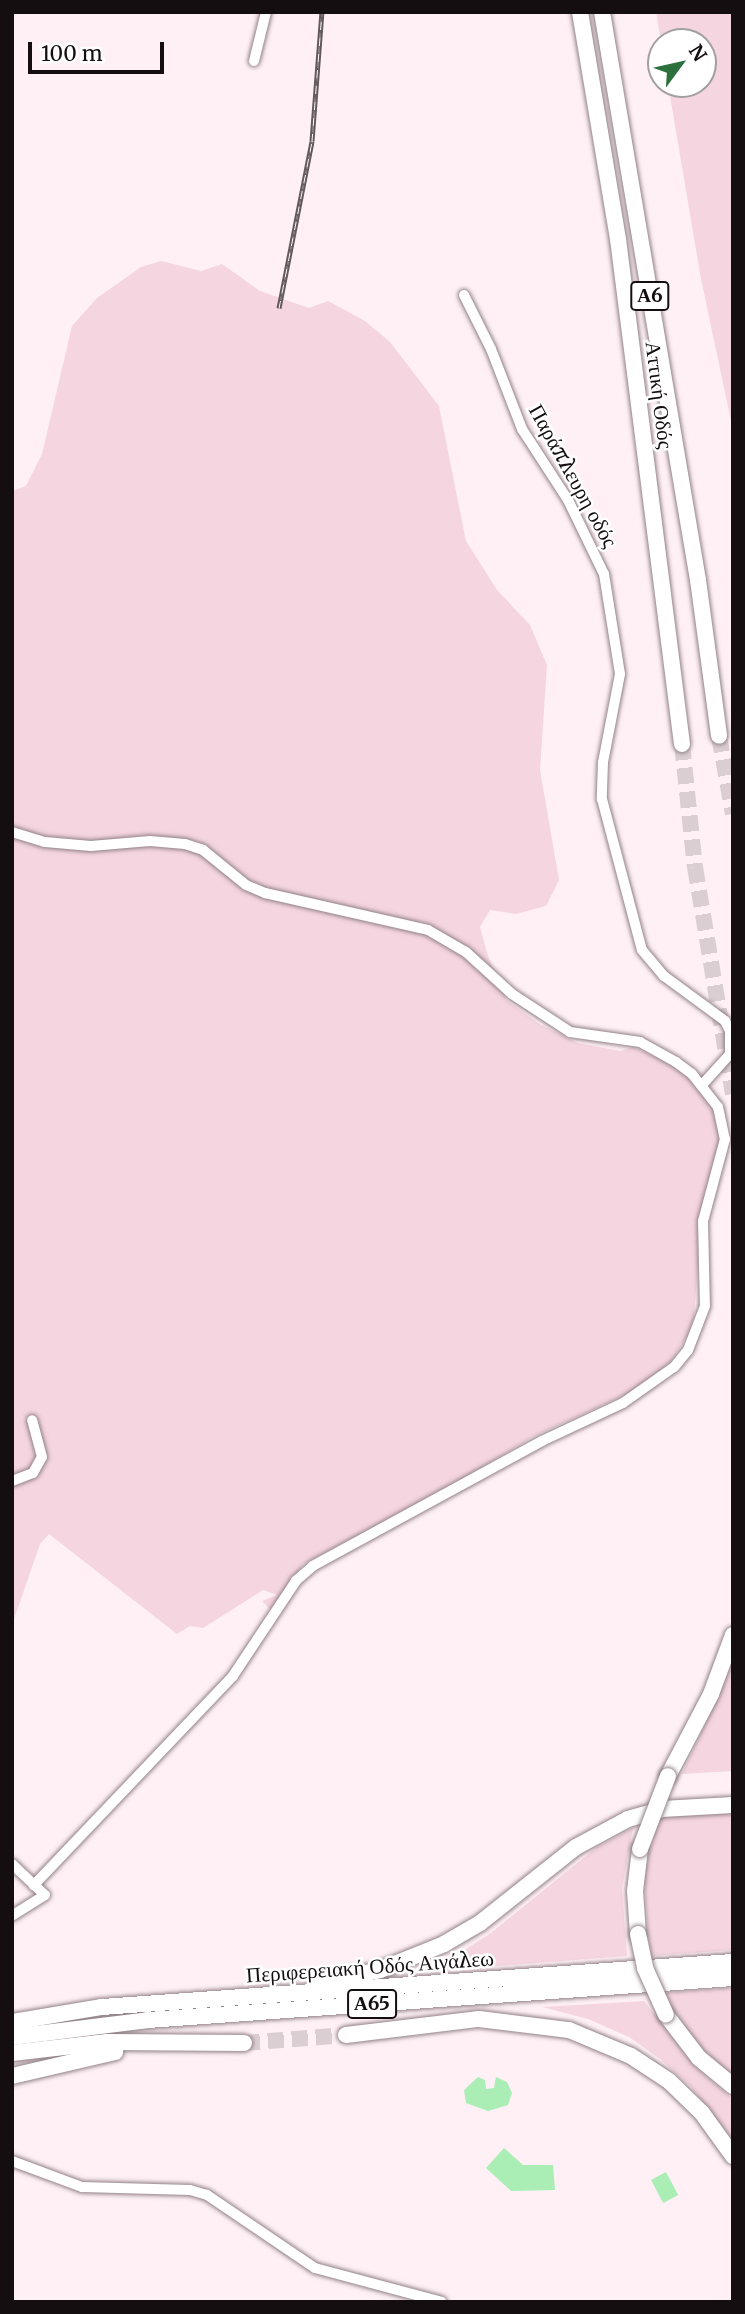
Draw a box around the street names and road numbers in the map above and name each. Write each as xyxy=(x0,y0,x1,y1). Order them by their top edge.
road number: Α6 xyxy=(629,280,671,312)
street label: Αττική Οδός xyxy=(640,340,678,450)
street label: Παράπλευρη οδός xyxy=(523,400,623,552)
street label: Περιφερειακή Οδός Αιγάλεω xyxy=(245,1946,495,1988)
road number: Α65 xyxy=(346,1988,398,2020)

